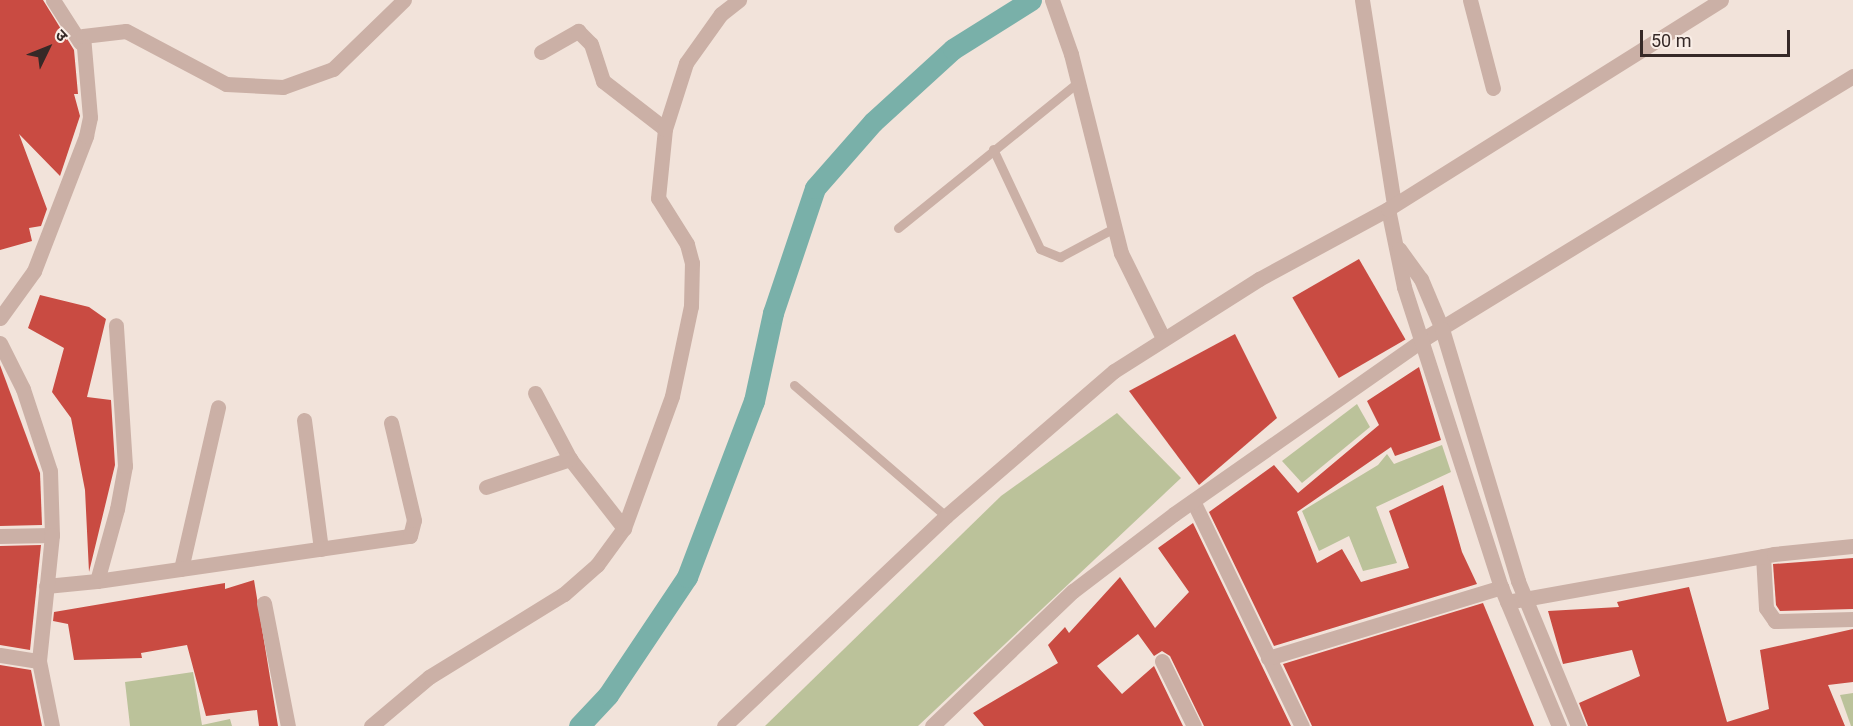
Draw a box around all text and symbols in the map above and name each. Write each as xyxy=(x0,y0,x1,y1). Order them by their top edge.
north arrow xyxy=(18,18,78,78)
scale bar xyxy=(1643,18,1793,56)
text: उ xyxy=(51,25,72,45)
text: 50 m xyxy=(1651,30,1691,51)

